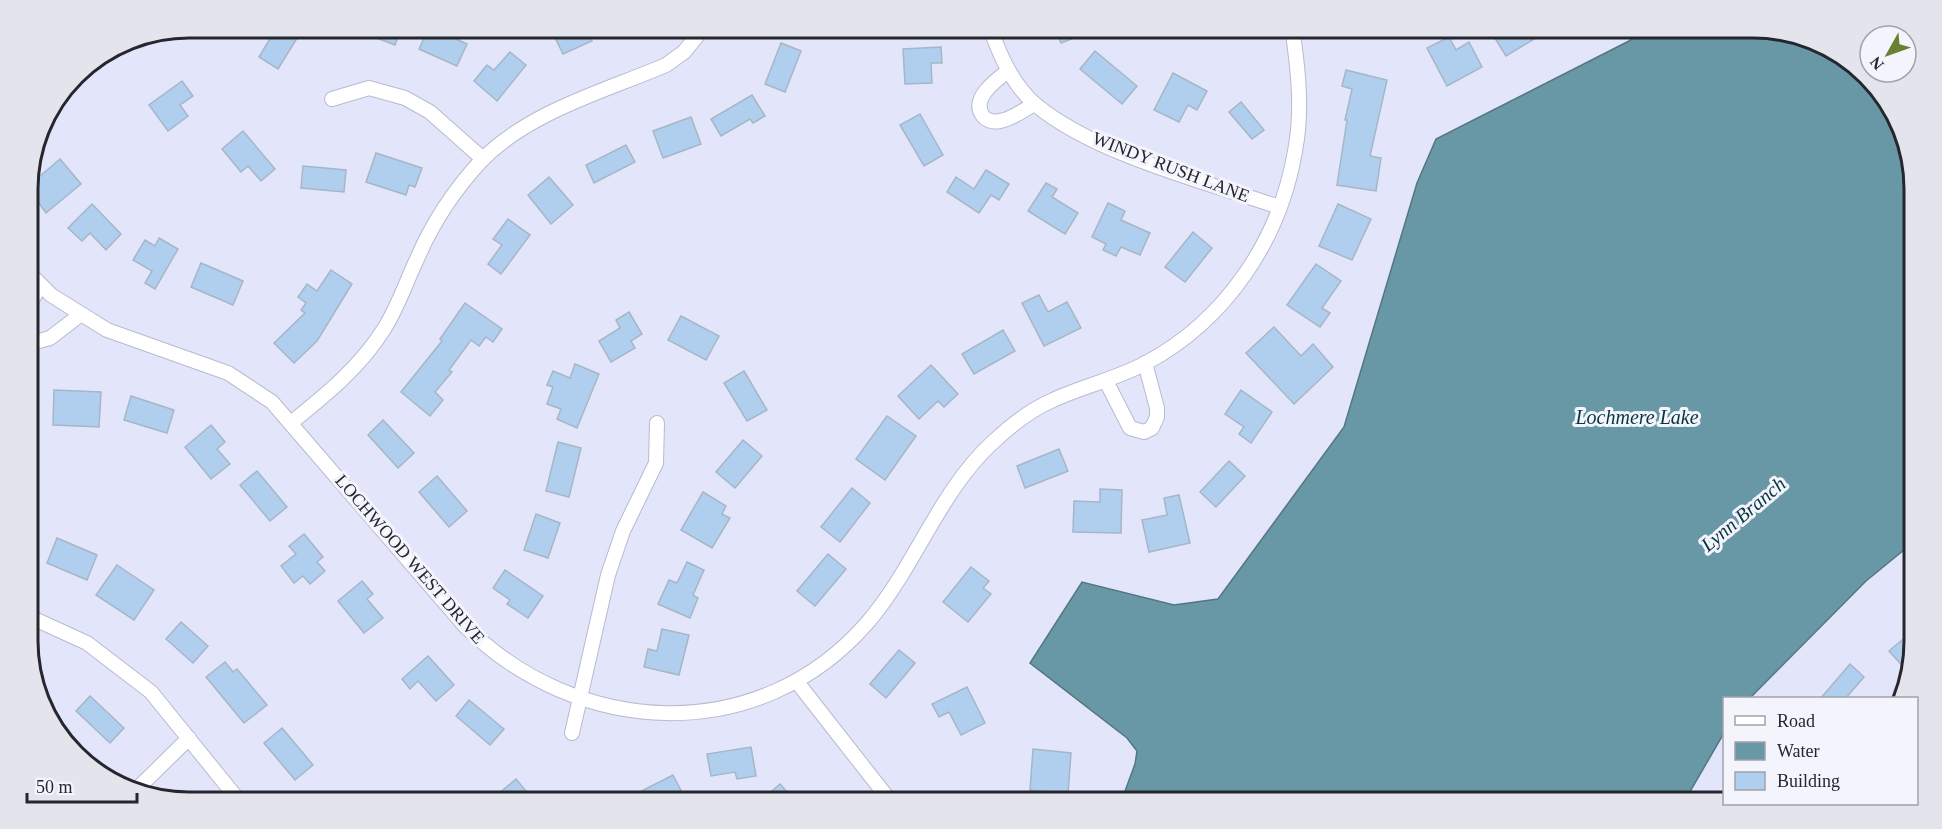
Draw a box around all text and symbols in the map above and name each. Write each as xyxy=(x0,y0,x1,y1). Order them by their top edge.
north arrow xyxy=(1858,24,1918,84)
text: N xyxy=(1866,53,1887,73)
street label: WINDY RUSH LANE xyxy=(1090,128,1252,206)
water label: Lochmere Lake xyxy=(1574,406,1699,428)
street label: LOCHWOOD WEST DRIVE xyxy=(331,470,489,648)
water label: Lynn Branch xyxy=(1696,472,1790,557)
legend xyxy=(1723,697,1918,805)
text: Road xyxy=(1777,711,1815,731)
text: Water xyxy=(1777,741,1820,761)
scale bar xyxy=(27,766,136,804)
text: Building xyxy=(1777,771,1840,791)
text: 50 m xyxy=(36,777,73,797)

